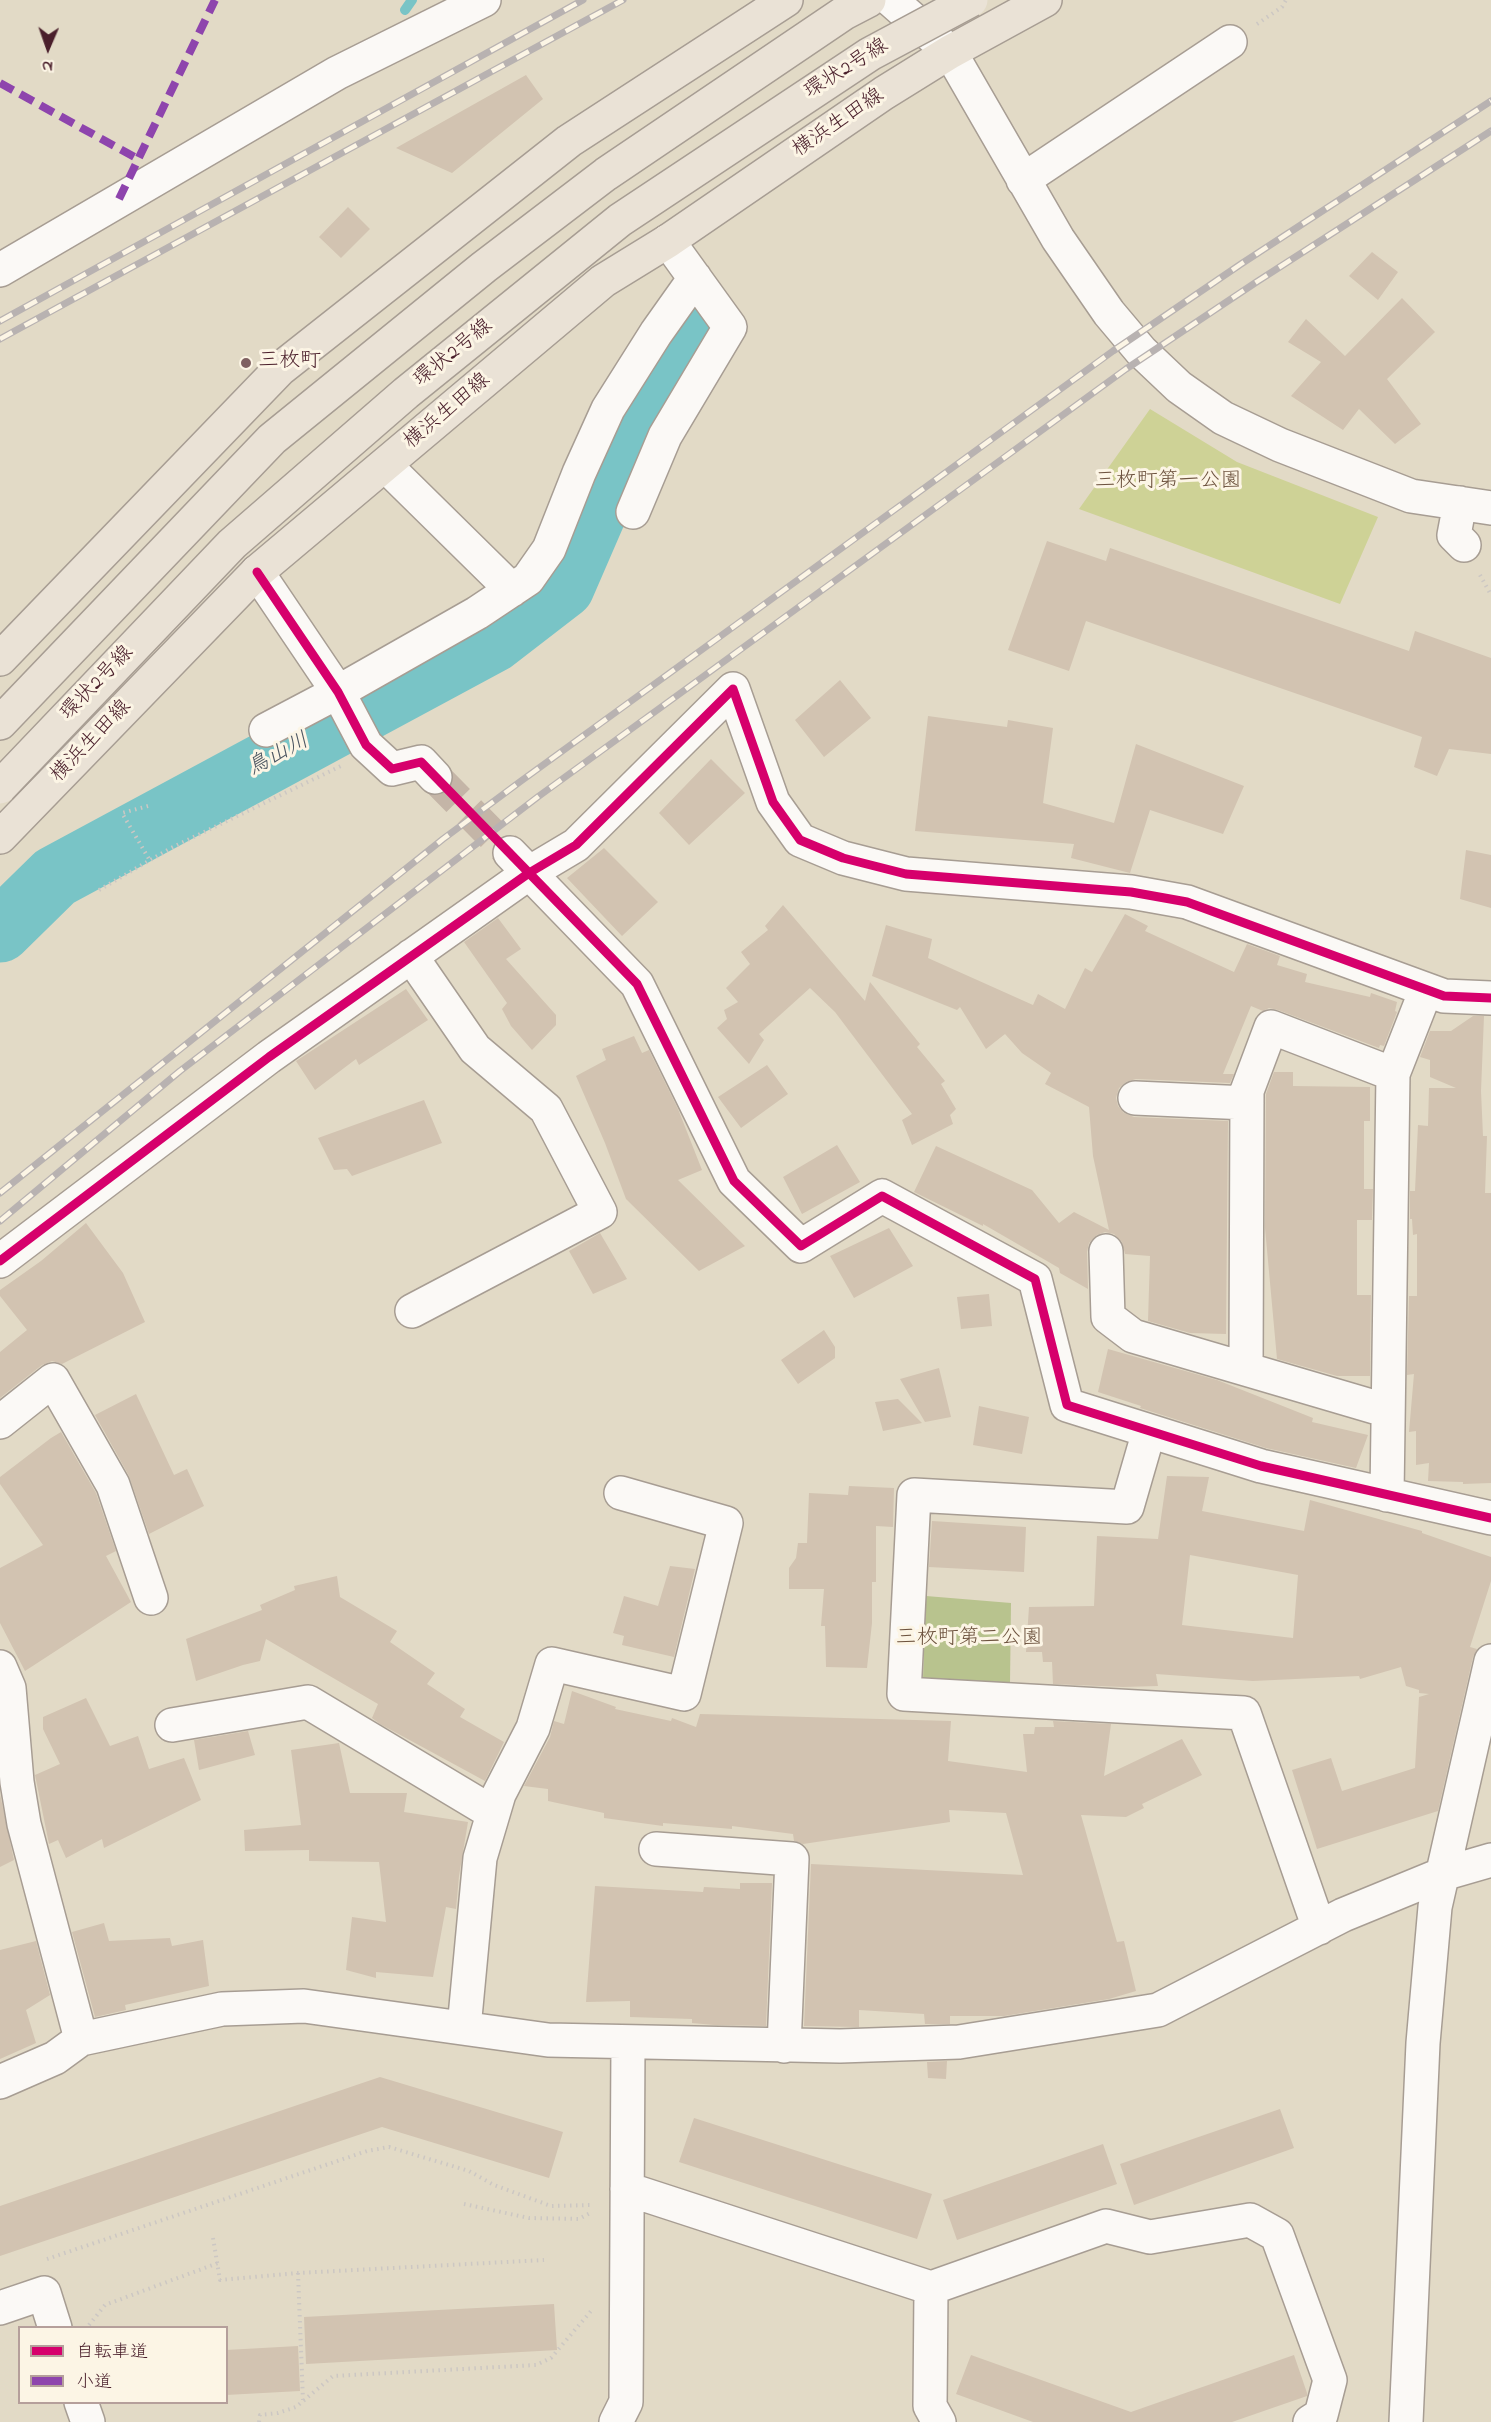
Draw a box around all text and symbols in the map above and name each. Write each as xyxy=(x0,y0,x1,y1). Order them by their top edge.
north arrow xyxy=(18,18,78,78)
street label: 環状2号線 xyxy=(800,34,894,106)
text: N xyxy=(42,54,53,78)
street label: 横浜生田線 xyxy=(788,84,890,164)
street label: 環状2号線 xyxy=(409,314,499,394)
place label: 三枚町 xyxy=(258,350,321,376)
marker: 三枚町 xyxy=(239,356,253,370)
street label: 横浜生田線 xyxy=(400,369,496,455)
park label: 三枚町第一公園 xyxy=(1095,470,1241,496)
street label: 環状2号線 xyxy=(56,641,140,727)
street label: 横浜生田線 xyxy=(46,695,138,789)
water label: 鳥山川 xyxy=(244,729,314,783)
park label: 三枚町第二公園 xyxy=(896,1627,1042,1653)
legend xyxy=(18,2326,228,2404)
text: 自転車道 xyxy=(76,2340,148,2366)
text: 小道 xyxy=(76,2370,112,2396)

